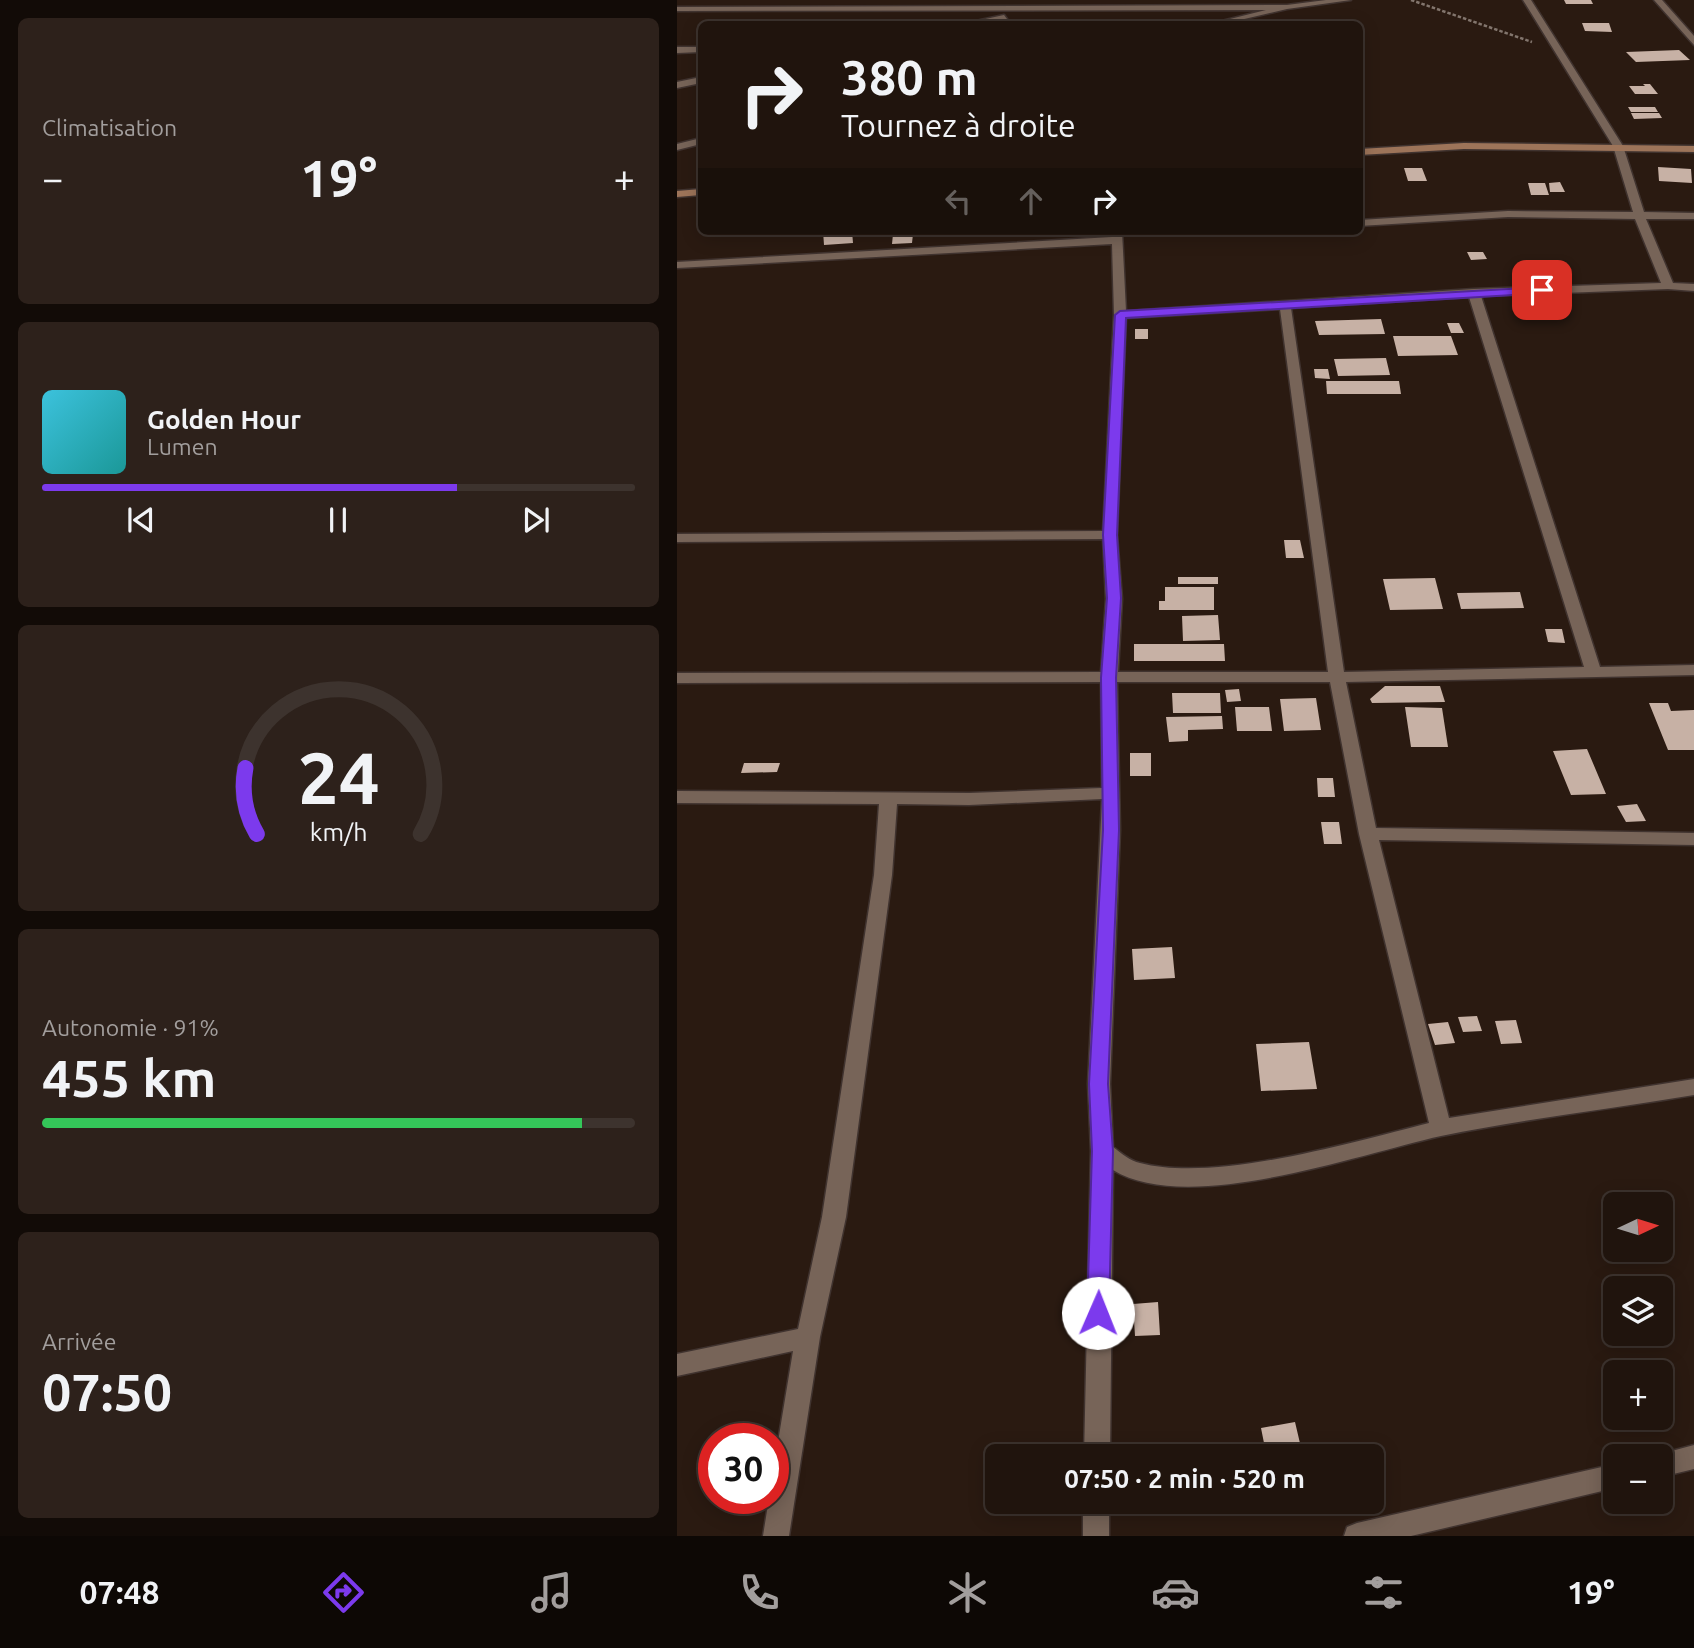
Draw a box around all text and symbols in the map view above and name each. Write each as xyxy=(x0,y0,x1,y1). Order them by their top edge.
icon: right xyxy=(726,49,817,140)
text: 380 m xyxy=(841,49,978,104)
text: Tournez à droite xyxy=(841,107,1076,143)
text: Climatisation xyxy=(42,115,177,140)
text: 19° xyxy=(300,149,377,207)
text: − xyxy=(42,157,63,199)
text: + xyxy=(614,157,635,199)
icon: left xyxy=(939,182,977,220)
icon: ahead xyxy=(1012,182,1050,220)
icon: right xyxy=(1085,182,1123,220)
pin xyxy=(1512,260,1572,320)
icon: arrive xyxy=(1523,271,1561,309)
text: Golden Hour xyxy=(147,405,301,434)
text: Lumen xyxy=(147,434,218,459)
icon: previous xyxy=(122,501,160,539)
icon: pause xyxy=(319,501,357,539)
icon: next xyxy=(517,501,555,539)
text: 24 xyxy=(297,736,380,818)
text: km/h xyxy=(310,818,367,846)
text: Autonomie · 91% xyxy=(42,1015,219,1040)
text: 455 km xyxy=(42,1049,216,1107)
north arrow xyxy=(1603,1192,1673,1262)
map controls xyxy=(1603,1192,1673,1514)
position arrow xyxy=(1061,1276,1135,1350)
button: layers xyxy=(1603,1276,1673,1346)
text: Arrivée xyxy=(42,1329,117,1354)
button: + xyxy=(1603,1360,1673,1430)
text: 07:50 xyxy=(42,1363,172,1421)
speed limit sign: 30 xyxy=(698,1423,789,1514)
button: − xyxy=(1603,1444,1673,1514)
text: 07:50 · 2 min · 520 m xyxy=(1064,1464,1305,1493)
icon: directions xyxy=(319,1568,368,1617)
icon: music xyxy=(527,1568,576,1617)
icon: phone xyxy=(735,1568,784,1617)
icon: climate xyxy=(943,1568,992,1617)
icon: car xyxy=(1151,1568,1200,1617)
icon: filters xyxy=(1359,1568,1408,1617)
text: 07:48 xyxy=(80,1574,160,1610)
text: 19° xyxy=(1567,1574,1614,1610)

